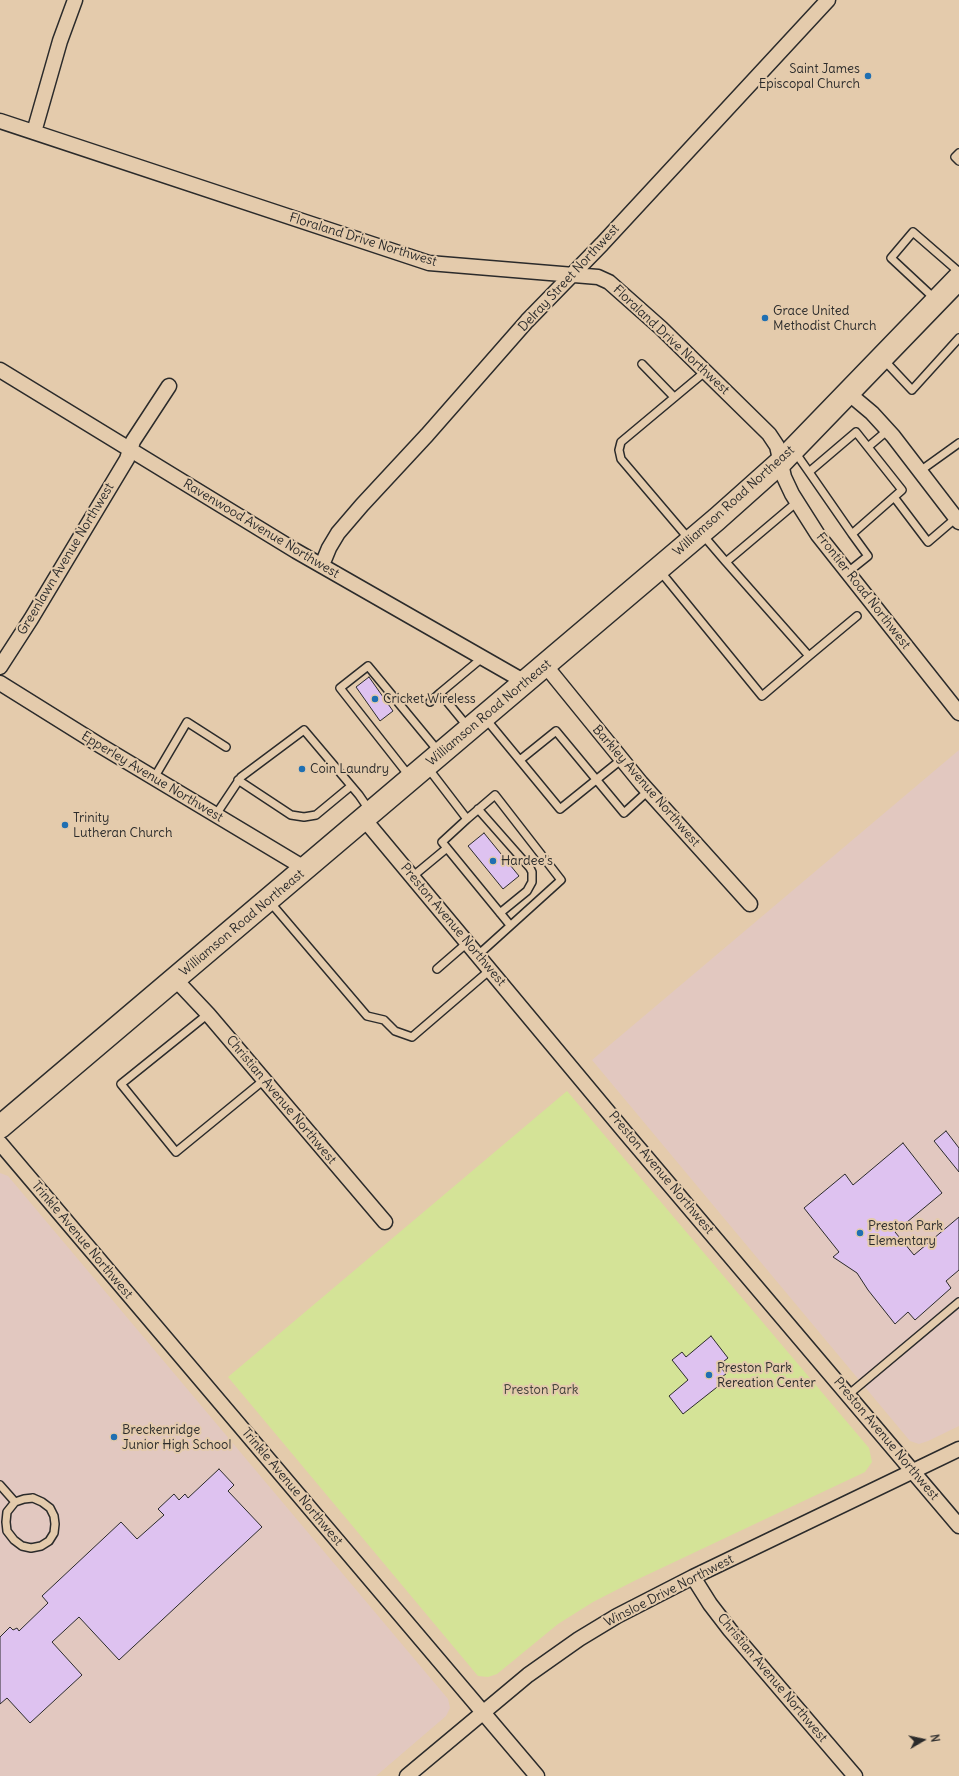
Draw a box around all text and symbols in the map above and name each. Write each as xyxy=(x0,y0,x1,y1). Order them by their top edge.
place label: Saint James Episcopal Church xyxy=(759,61,860,92)
marker: Saint James Episcopal Church xyxy=(863,71,873,81)
street label: Floraland Drive Northwest xyxy=(287,210,439,270)
street label: Delray Street Northwest xyxy=(515,221,623,335)
street label: Floraland Drive Northwest xyxy=(610,282,732,398)
place label: Grace United Methodist Church xyxy=(773,303,876,334)
marker: Grace United Methodist Church xyxy=(760,313,770,323)
street label: Williamson Road Northeast xyxy=(670,442,798,560)
street label: Ravenwood Avenue Northwest xyxy=(180,476,342,582)
street label: Greenlawn Avenue Northwest xyxy=(14,480,118,638)
street label: Frontier Road Northwest xyxy=(813,530,913,652)
street label: Williamson Road Northeast xyxy=(424,656,554,770)
place label: Cricket Wireless xyxy=(383,691,476,707)
marker: Cricket Wireless xyxy=(370,694,380,704)
street label: Barkley Avenue Northwest xyxy=(589,722,703,850)
street label: Epperley Avenue Northwest xyxy=(78,728,226,826)
place label: Coin Laundry xyxy=(310,761,389,777)
marker: Coin Laundry xyxy=(297,764,307,774)
place label: Trinity Lutheran Church xyxy=(73,810,172,841)
marker: Trinity Lutheran Church xyxy=(60,820,70,830)
place label: Hardee's xyxy=(501,853,553,869)
marker: Hardee's xyxy=(488,856,498,866)
street label: Preston Avenue Northwest xyxy=(397,860,509,990)
street label: Williamson Road Northeast xyxy=(177,866,307,980)
street label: Christian Avenue Northwest xyxy=(223,1033,339,1167)
street label: Preston Avenue Northwest xyxy=(605,1108,717,1238)
street label: Trinkle Avenue Northwest xyxy=(28,1178,136,1302)
place label: Preston Park Elementary xyxy=(868,1218,943,1249)
marker: Preston Park Elementary xyxy=(855,1228,865,1238)
place label: Preston Park Rereation Center xyxy=(717,1360,816,1391)
marker: Preston Park Rereation Center xyxy=(704,1370,714,1380)
street label: Preston Avenue Northwest xyxy=(830,1374,942,1504)
park label: Preston Park xyxy=(504,1382,578,1398)
place label: Breckenridge Junior High School xyxy=(122,1422,231,1453)
street label: Trinkle Avenue Northwest xyxy=(238,1425,346,1549)
marker: Breckenridge Junior High School xyxy=(109,1432,119,1442)
street label: Winsloe Drive Northwest xyxy=(602,1552,736,1630)
street label: Christian Avenue Northwest xyxy=(714,1611,830,1745)
north arrow xyxy=(903,1720,943,1760)
text: N xyxy=(927,1733,942,1743)

